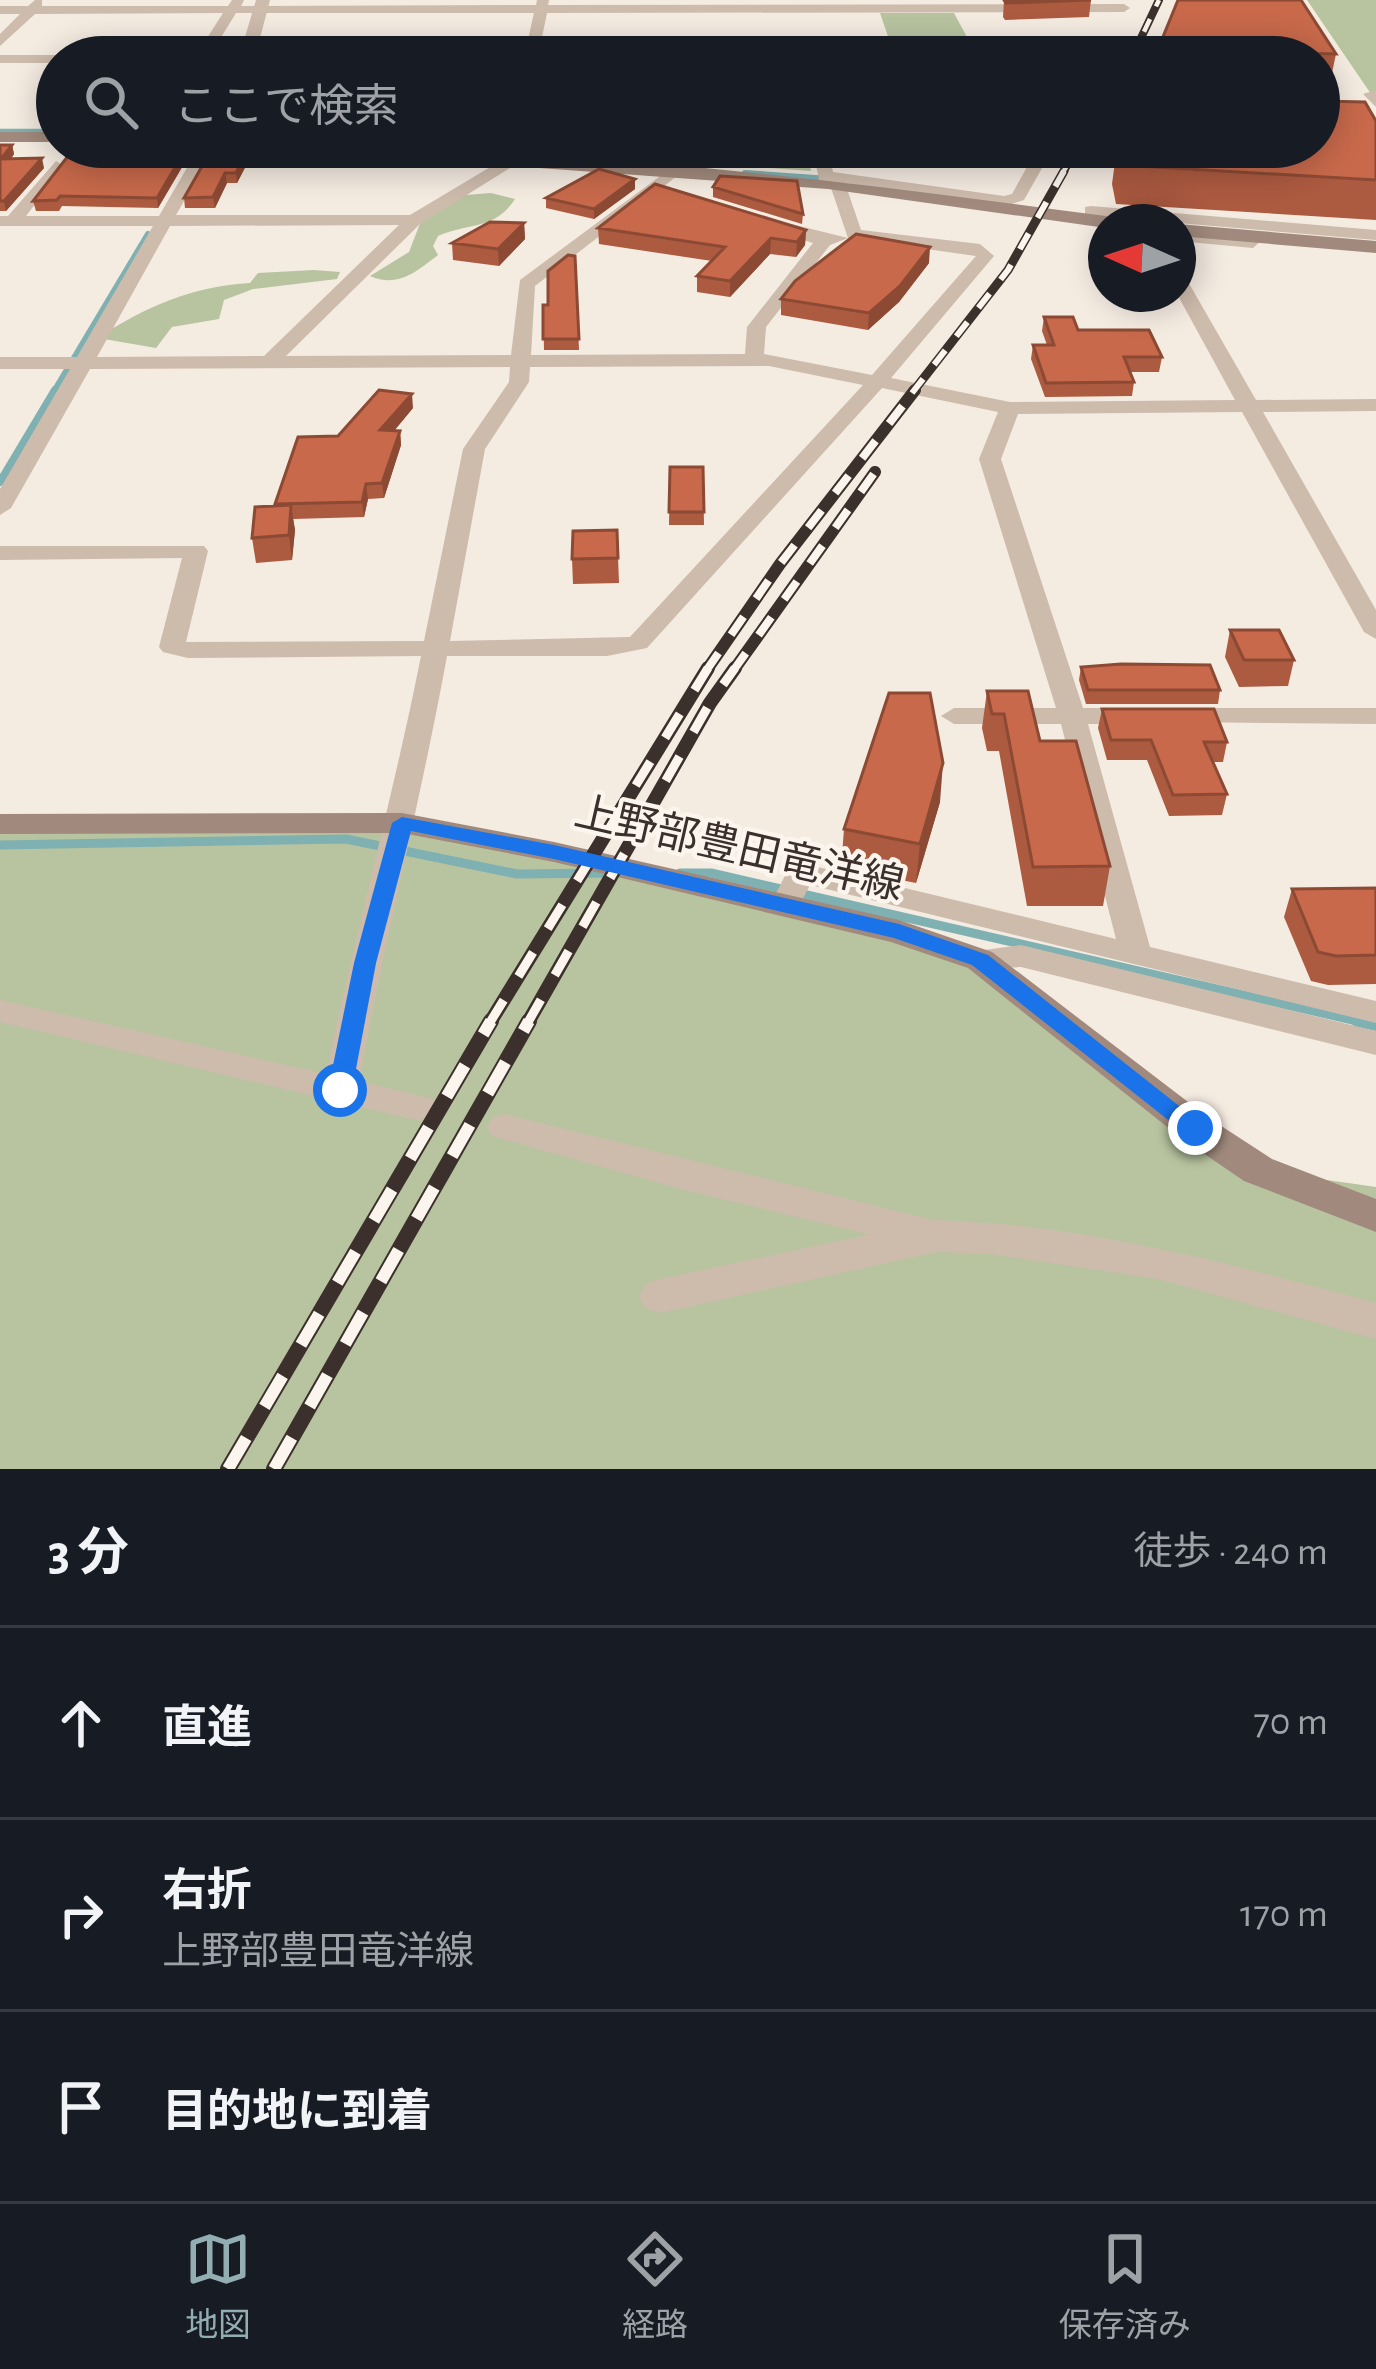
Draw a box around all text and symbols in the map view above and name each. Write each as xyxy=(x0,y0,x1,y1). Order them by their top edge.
search box xyxy=(36,36,1340,168)
icon: search xyxy=(78,69,144,135)
text: ここで検索 xyxy=(174,85,399,130)
north arrow xyxy=(1088,204,1196,312)
street label: 上野部豊田竜洋線 xyxy=(571,789,908,907)
route start xyxy=(313,1063,367,1117)
route end xyxy=(1168,1101,1222,1155)
text: 3 分 xyxy=(48,1528,129,1579)
text: 徒歩 · 240 m xyxy=(1133,1533,1328,1572)
icon: ahead xyxy=(48,1690,114,1756)
text: 70 m xyxy=(1254,1703,1328,1742)
text: 直進 xyxy=(162,1706,252,1751)
text: 右折 xyxy=(162,1869,252,1914)
icon: right xyxy=(48,1882,114,1948)
text: 170 m xyxy=(1240,1895,1328,1934)
text: 上野部豊田竜洋線 xyxy=(162,1933,474,1972)
icon: arrive xyxy=(48,2074,114,2140)
text: 目的地に到着 xyxy=(162,2090,432,2135)
tab: 地図 xyxy=(185,2226,251,2347)
tab: 経路 xyxy=(622,2226,688,2347)
tab: 保存済み xyxy=(1059,2226,1191,2347)

